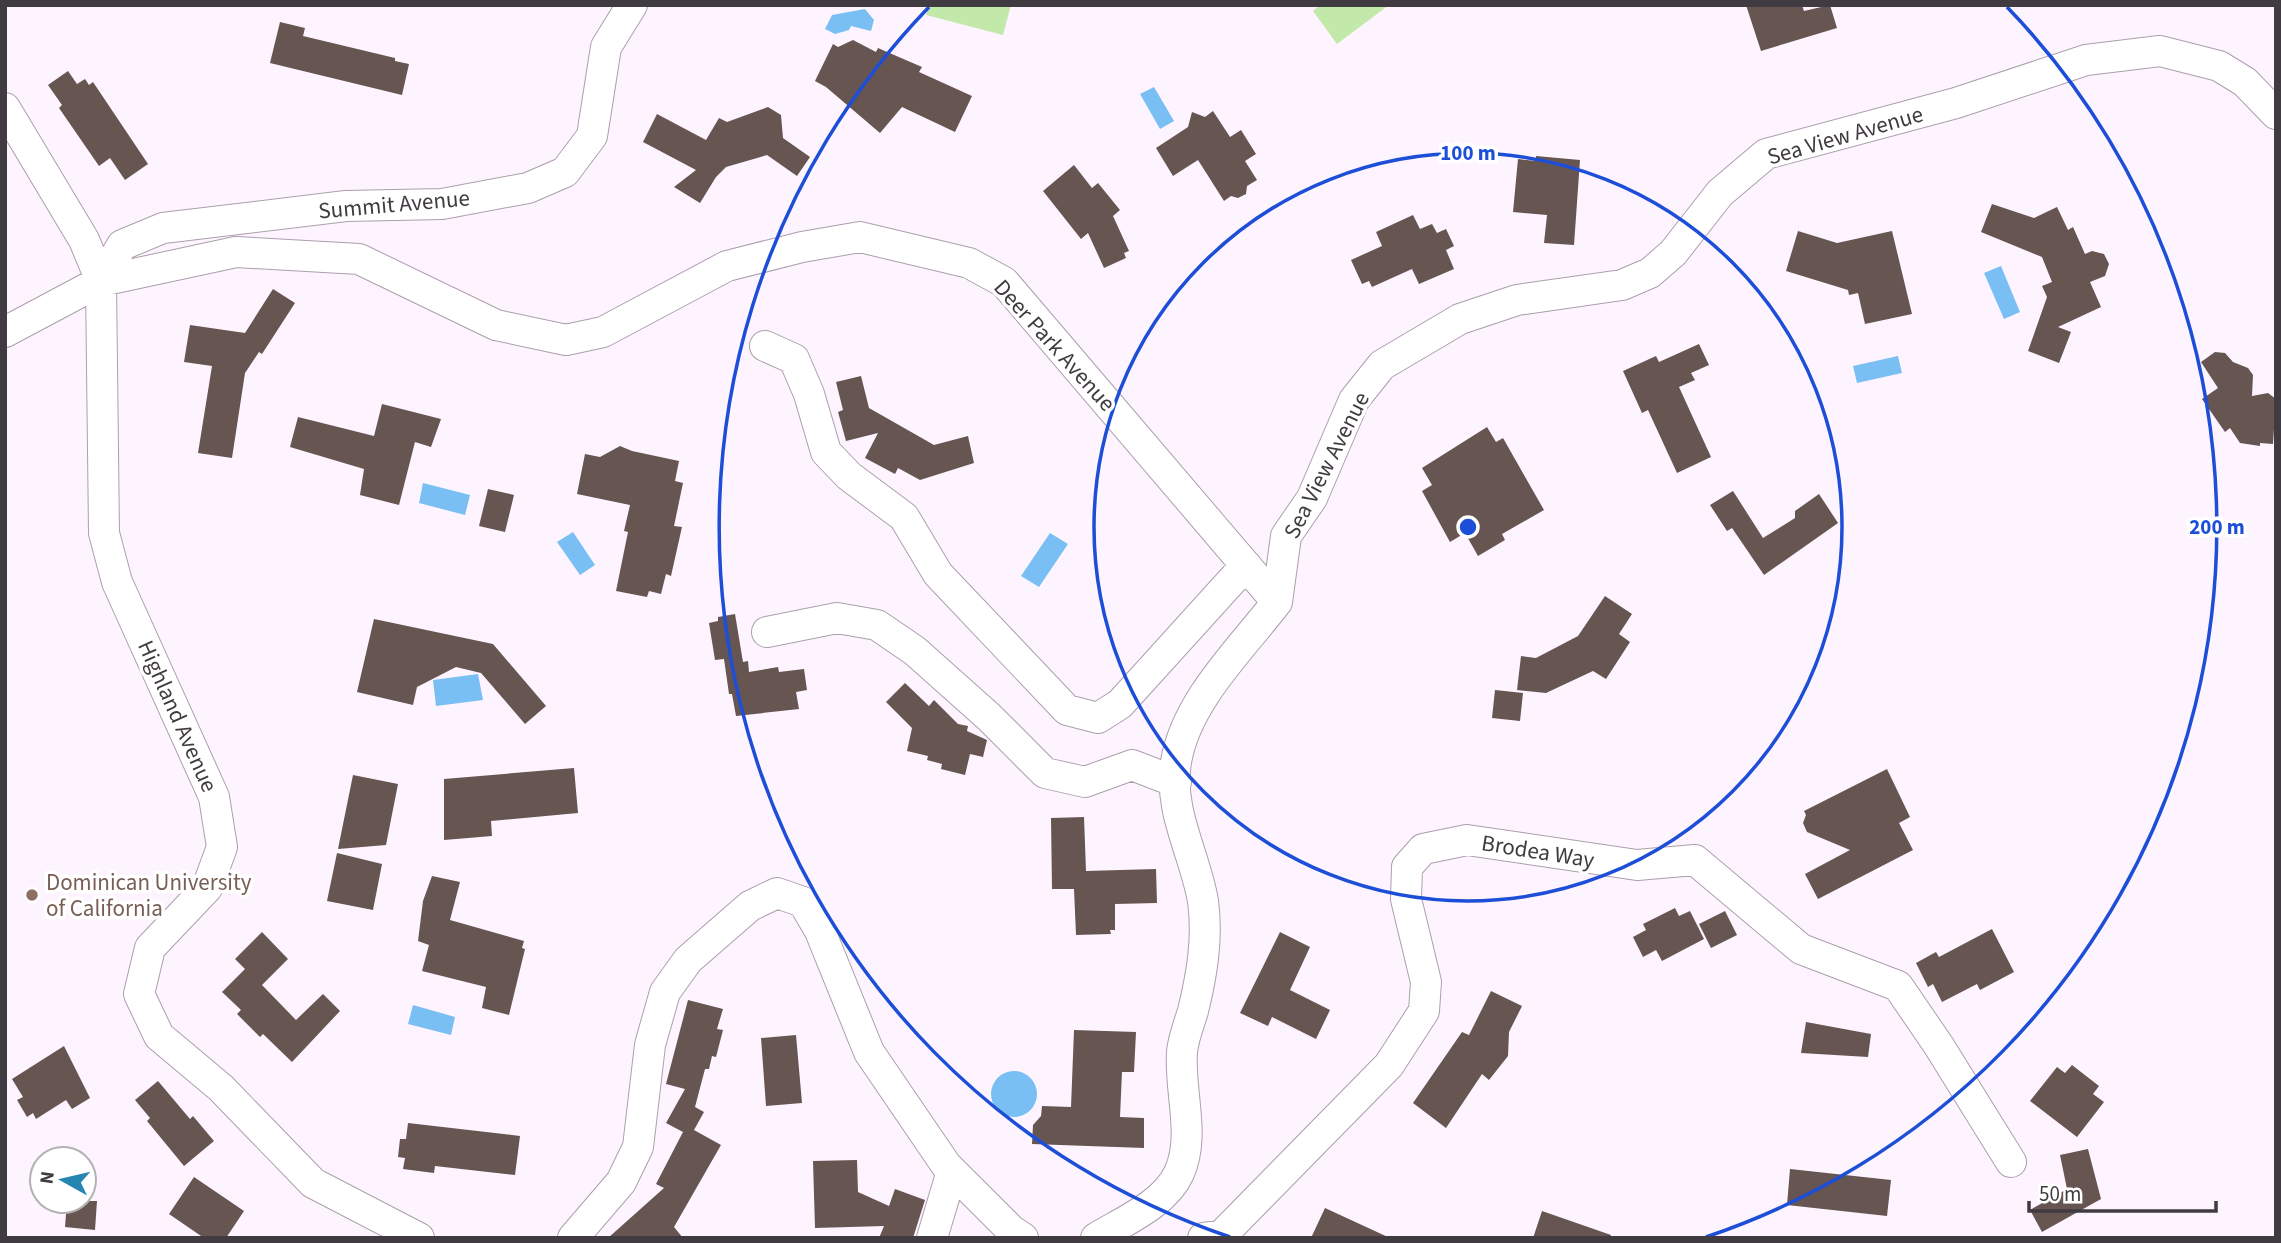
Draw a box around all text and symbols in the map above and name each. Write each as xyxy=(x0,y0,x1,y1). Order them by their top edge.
street label: Sea View Avenue xyxy=(1763,97,1927,173)
text: 100 m xyxy=(1440,138,1496,168)
street label: Summit Avenue xyxy=(317,181,471,228)
street label: Deer Park Avenue xyxy=(986,272,1123,419)
street label: Sea View Avenue xyxy=(1275,386,1378,544)
text: 200 m xyxy=(2189,512,2245,542)
centre of rings xyxy=(1456,515,1480,539)
street label: Highland Avenue xyxy=(129,635,226,797)
street label: Brodea Way xyxy=(1479,826,1597,877)
place label: Dominican University of California xyxy=(46,866,252,925)
marker: Dominican University of California xyxy=(24,887,40,903)
north arrow xyxy=(28,1145,98,1215)
text: N xyxy=(33,1170,62,1186)
scale bar xyxy=(2029,1170,2216,1214)
text: 50 m xyxy=(2039,1179,2081,1209)

